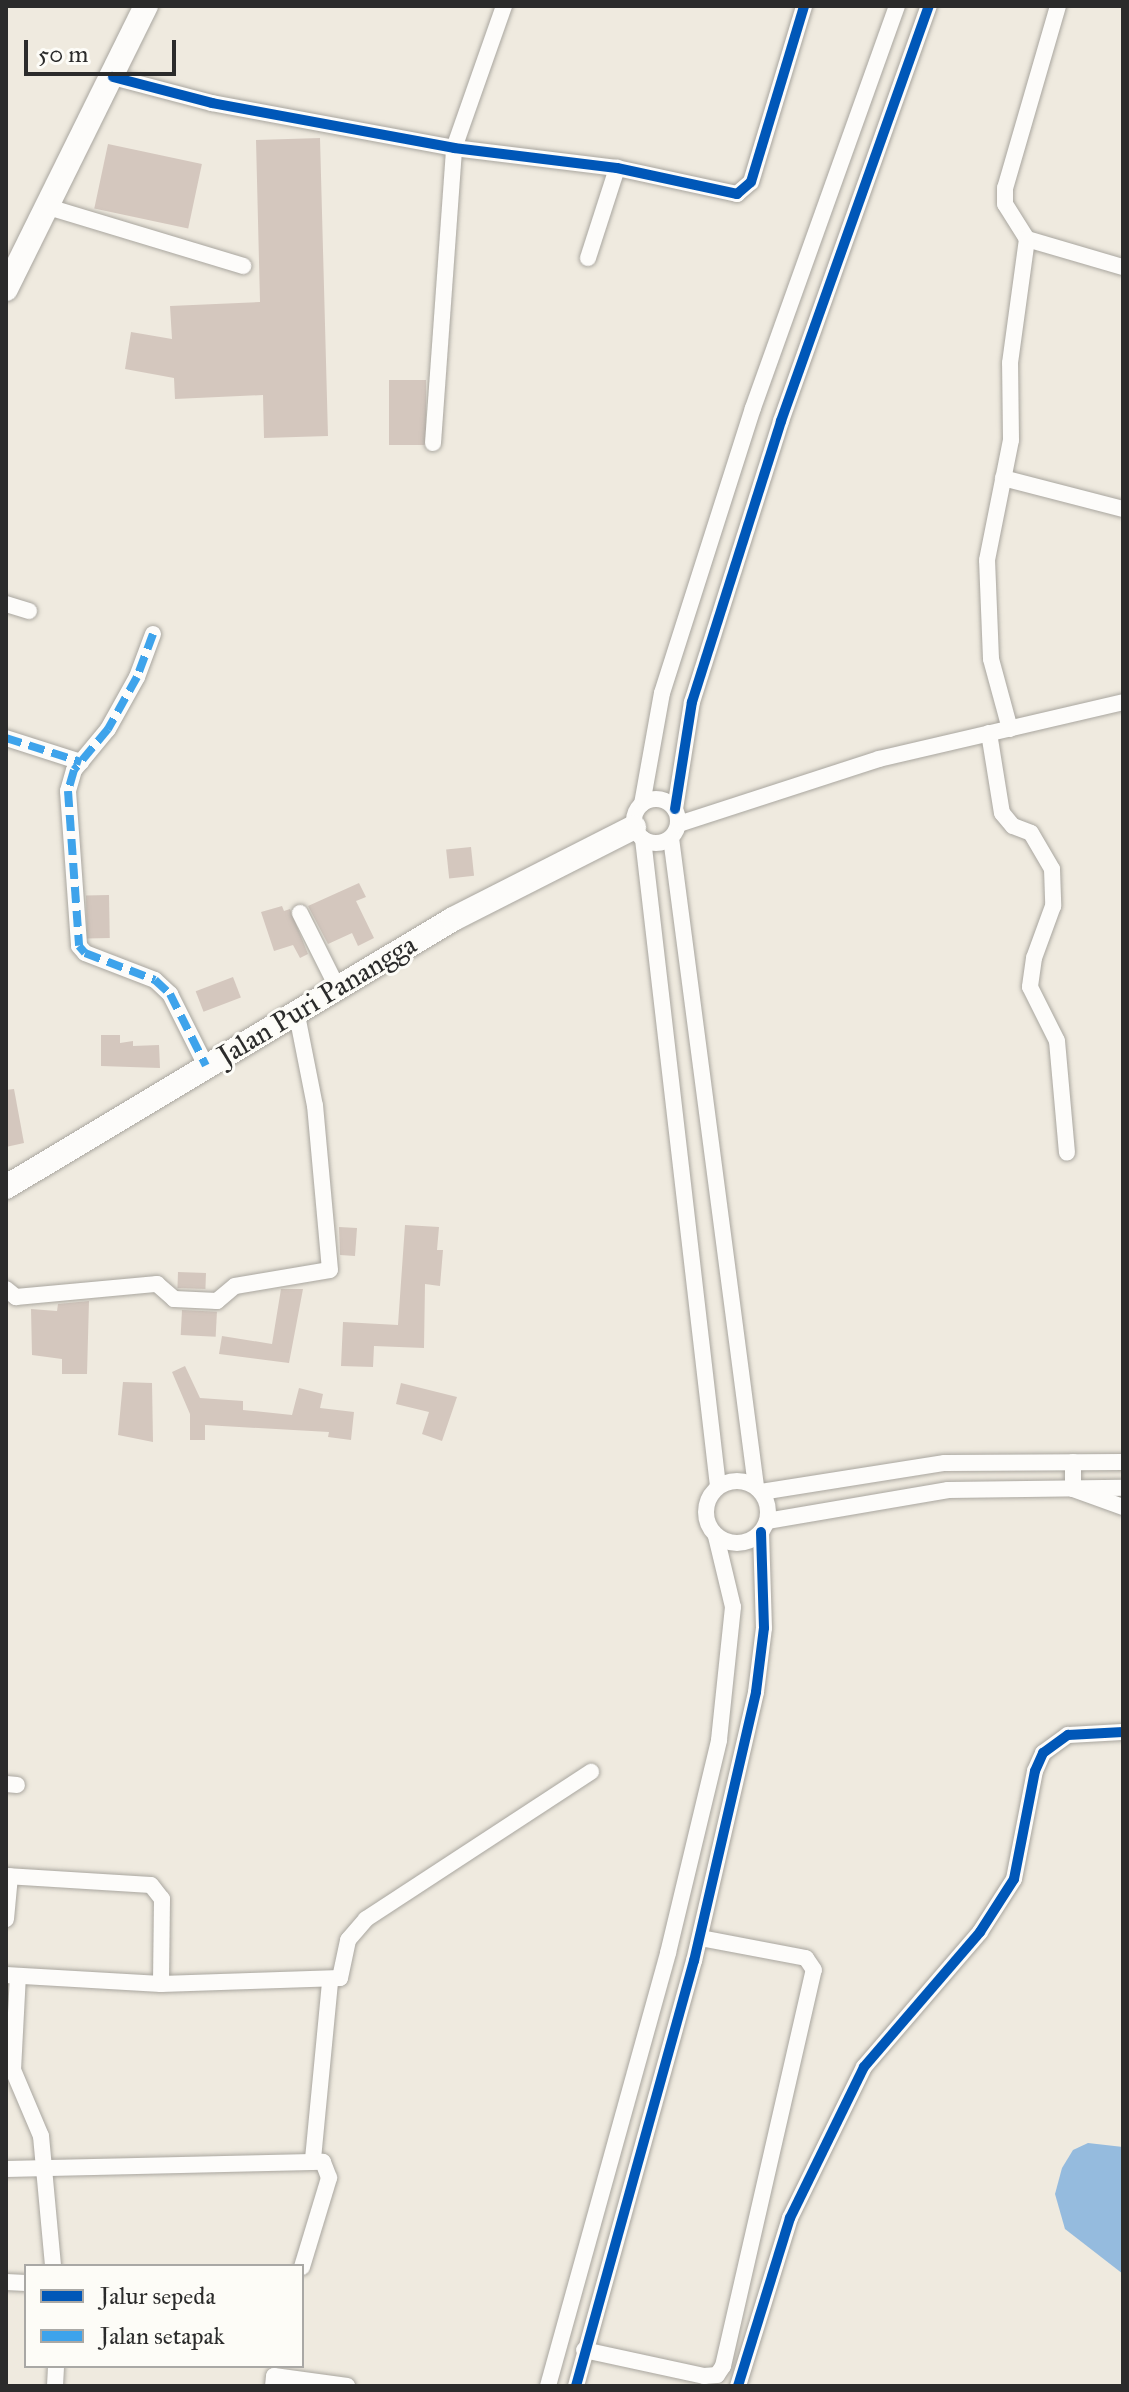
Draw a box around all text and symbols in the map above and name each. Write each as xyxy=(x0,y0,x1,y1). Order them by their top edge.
scale bar xyxy=(28,24,180,74)
text: 50 m xyxy=(38,39,88,69)
street label: Jalan Puri Panangga xyxy=(212,927,422,1073)
legend xyxy=(24,2264,304,2368)
text: Jalur sepeda xyxy=(100,2281,216,2311)
text: Jalan setapak xyxy=(100,2321,225,2351)

